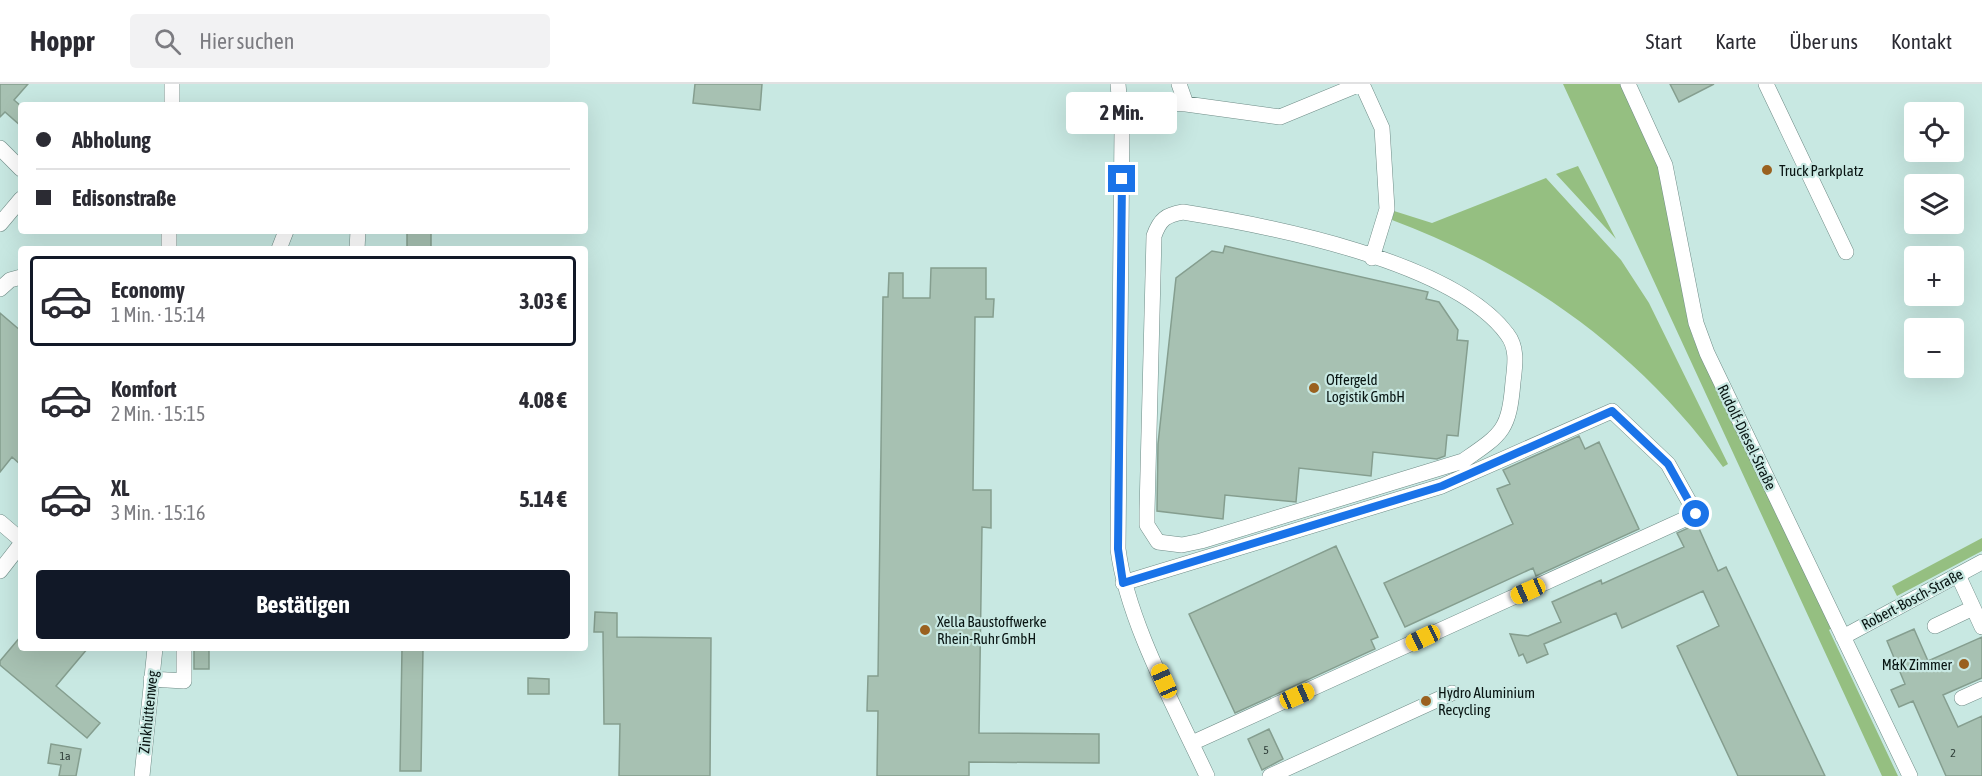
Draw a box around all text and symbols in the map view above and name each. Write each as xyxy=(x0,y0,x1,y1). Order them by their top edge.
search box xyxy=(130,14,550,68)
text: Hoppr xyxy=(30,25,94,57)
icon: search xyxy=(151,25,184,58)
text: Hier suchen xyxy=(199,28,294,54)
text: Start xyxy=(1646,29,1682,53)
text: Karte xyxy=(1715,29,1756,53)
text: Über uns xyxy=(1789,29,1858,53)
text: Kontakt xyxy=(1891,29,1952,53)
callout: 2 Min. xyxy=(1066,92,1178,134)
text: 2 Min. xyxy=(1100,101,1143,124)
map controls xyxy=(1904,102,1964,378)
button: locate xyxy=(1904,102,1964,162)
text: Abholung xyxy=(72,127,151,153)
place label: Truck Parkplatz xyxy=(1779,162,1864,179)
marker: Truck Parkplatz xyxy=(1760,163,1774,177)
route end xyxy=(1108,165,1135,192)
button: layers xyxy=(1904,174,1964,234)
text: Edisonstraße xyxy=(72,185,176,211)
button: + xyxy=(1904,246,1964,306)
icon: car xyxy=(39,274,93,328)
text: Economy xyxy=(111,277,185,303)
text: 3.03 € xyxy=(519,288,567,314)
text: 1 Min. · 15:14 xyxy=(111,303,205,326)
button: − xyxy=(1904,318,1964,378)
place label: Offergeld Logistik GmbH xyxy=(1326,371,1405,405)
icon: car xyxy=(39,373,93,427)
text: Komfort xyxy=(111,376,177,402)
marker: Offergeld Logistik GmbH xyxy=(1307,381,1321,395)
street label: Rudolf-Diesel-Straße xyxy=(1714,382,1780,493)
text: 4.08 € xyxy=(519,387,567,413)
text: 2 Min. · 15:15 xyxy=(111,402,205,425)
icon: car xyxy=(39,472,93,526)
text: XL xyxy=(111,475,129,501)
text: 5.14 € xyxy=(519,486,567,512)
route start xyxy=(1682,500,1709,527)
text: 3 Min. · 15:16 xyxy=(111,501,205,524)
street label: Robert-Bosch-Straße xyxy=(1858,565,1966,633)
button: Bestätigen xyxy=(36,570,570,639)
car xyxy=(1508,575,1548,607)
place label: Xella Baustoffwerke Rhein-Ruhr GmbH xyxy=(937,613,1047,647)
car xyxy=(1403,622,1443,654)
marker: Xella Baustoffwerke Rhein-Ruhr GmbH xyxy=(918,623,932,637)
place label: M&K Zimmer xyxy=(1882,656,1953,673)
marker: M&K Zimmer xyxy=(1957,657,1971,671)
car xyxy=(1148,661,1180,701)
street label: Zinkhüttenweg xyxy=(135,669,161,754)
car xyxy=(1277,680,1317,712)
place label: Hydro Aluminium Recycling xyxy=(1438,684,1535,718)
marker: Hydro Aluminium Recycling xyxy=(1419,694,1433,708)
house number: 5 xyxy=(1263,743,1269,757)
house number: 2 xyxy=(1950,746,1956,760)
house number: 1a xyxy=(59,749,71,763)

